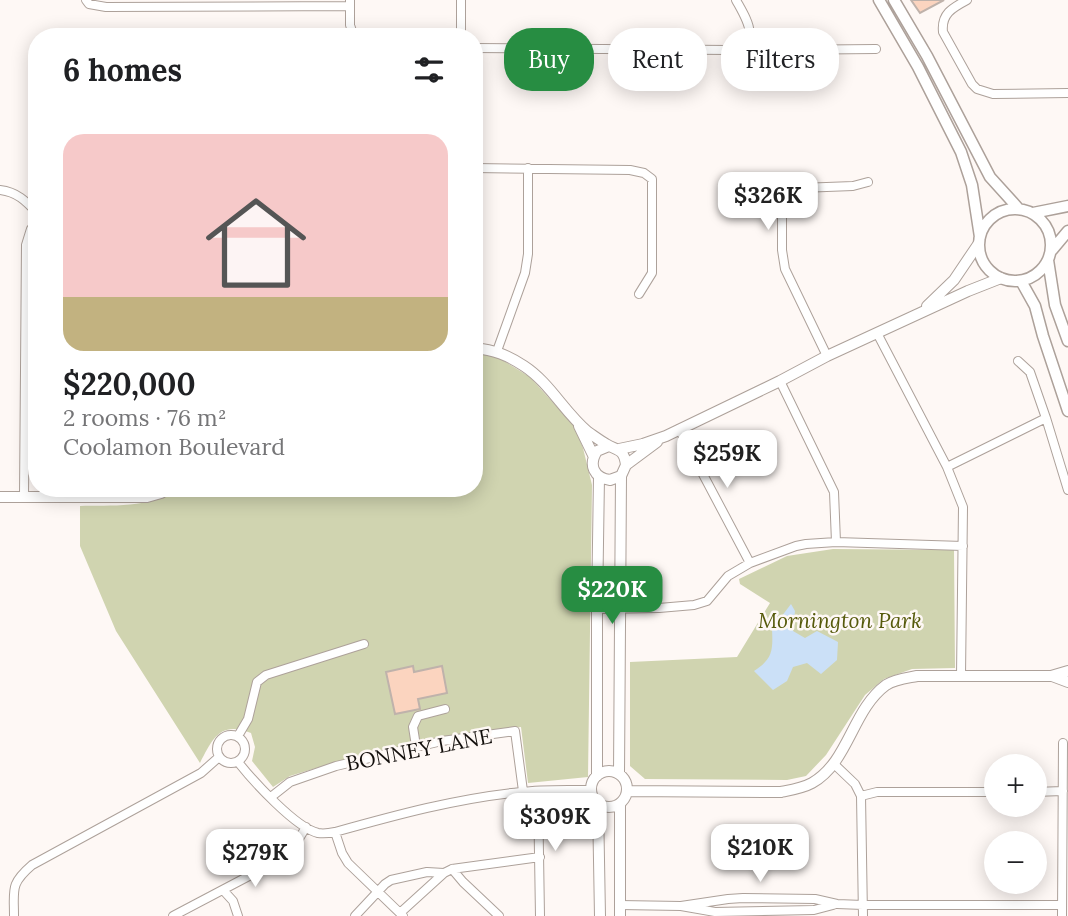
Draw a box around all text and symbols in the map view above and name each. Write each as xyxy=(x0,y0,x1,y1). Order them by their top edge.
chip: Buy xyxy=(504,28,594,91)
chip: Rent xyxy=(608,28,707,91)
chip: Filters xyxy=(721,28,839,91)
text: 6 homes xyxy=(63,51,182,89)
icon: filters xyxy=(410,51,448,89)
pin: $326K xyxy=(719,173,817,232)
icon: home xyxy=(193,180,319,306)
text: $326K xyxy=(734,180,802,209)
text: $220,000 xyxy=(63,365,195,403)
text: 2 rooms · 76 m² xyxy=(63,403,227,432)
pin: $259K xyxy=(678,430,776,490)
text: Coolamon Boulevard xyxy=(63,432,285,461)
text: $259K xyxy=(693,438,761,467)
pin: $220K xyxy=(563,566,661,626)
text: $220K xyxy=(577,574,647,603)
park label: Mornington Park xyxy=(758,607,922,634)
street label: BONNEY LANE xyxy=(344,722,494,777)
map controls xyxy=(984,754,1047,894)
button: + xyxy=(984,754,1047,817)
pin: $309K xyxy=(506,794,604,853)
text: $309K xyxy=(520,801,590,830)
pin: $210K xyxy=(711,824,809,884)
pin: $279K xyxy=(206,830,304,889)
button: − xyxy=(984,831,1047,894)
text: $210K xyxy=(727,832,793,861)
text: $279K xyxy=(222,837,288,866)

